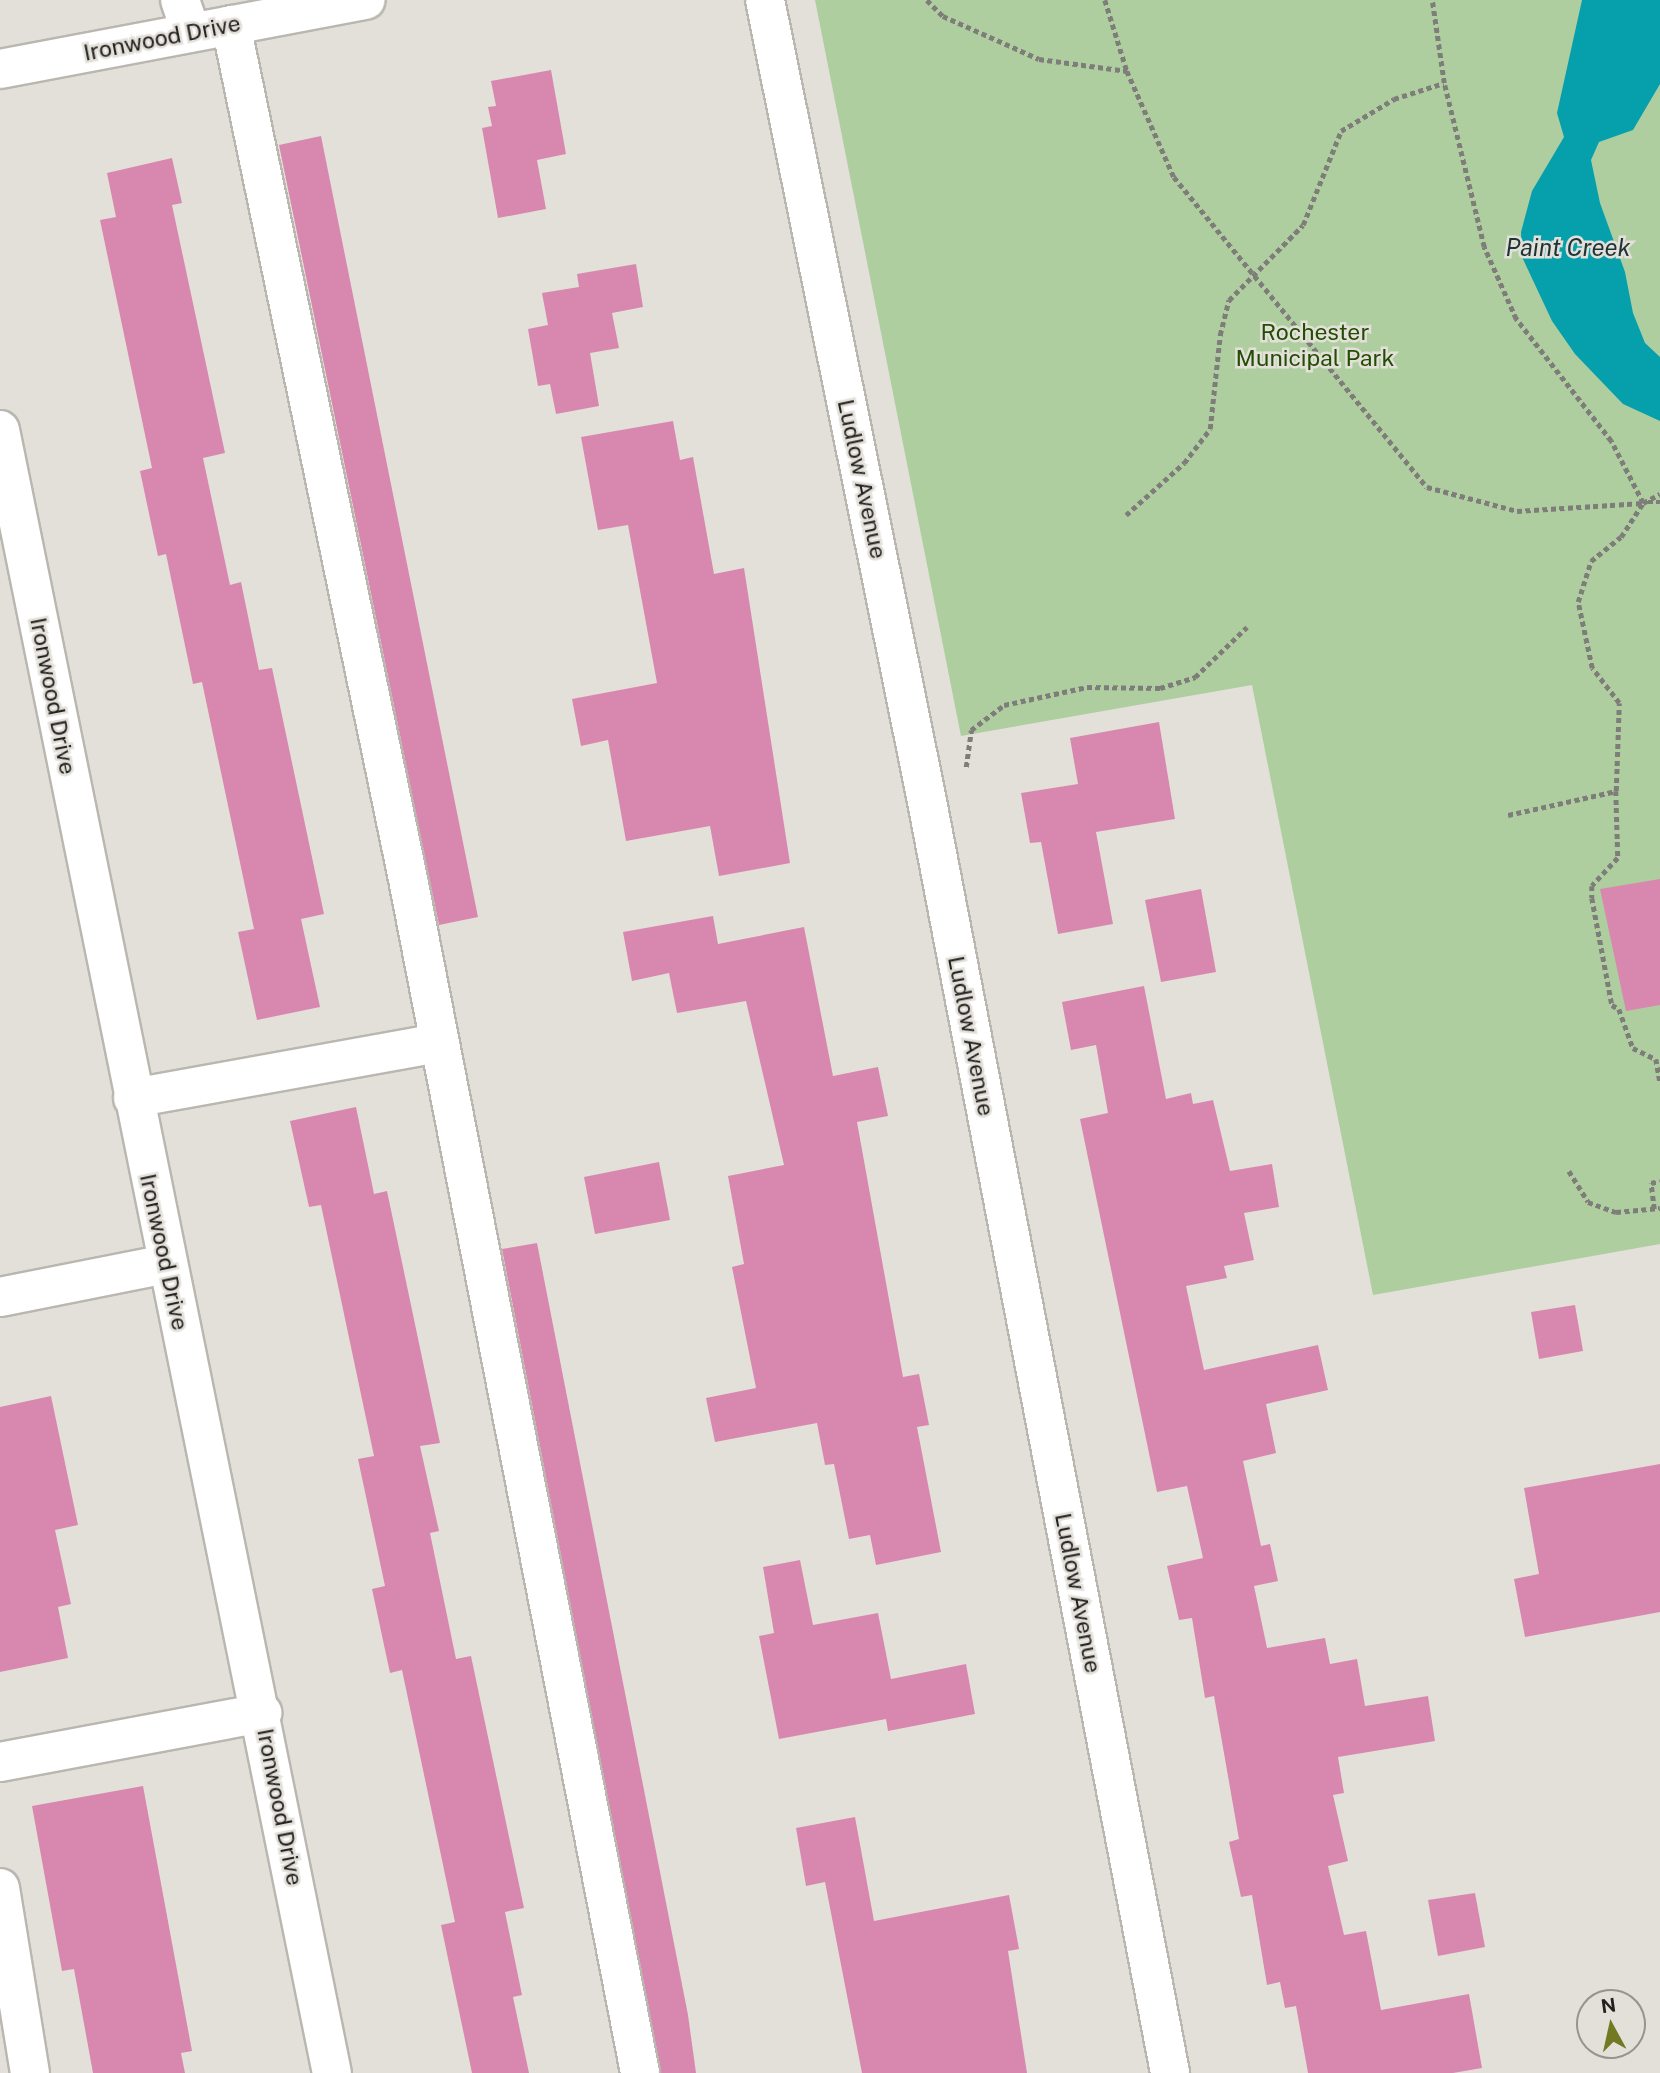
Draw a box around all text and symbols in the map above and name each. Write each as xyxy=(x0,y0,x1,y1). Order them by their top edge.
street label: Ironwood Drive xyxy=(81,9,243,67)
water label: Paint Creek xyxy=(1505,234,1631,262)
park label: Rochester Municipal Park xyxy=(1236,318,1394,372)
street label: Ludlow Avenue xyxy=(832,397,892,561)
street label: Ironwood Drive xyxy=(24,615,82,777)
street label: Ludlow Avenue xyxy=(942,954,1000,1118)
street label: Ironwood Drive xyxy=(134,1171,194,1333)
street label: Ludlow Avenue xyxy=(1049,1511,1107,1675)
street label: Ironwood Drive xyxy=(251,1726,309,1888)
north arrow xyxy=(1576,1989,1646,2059)
text: N xyxy=(1599,1993,1617,2017)

